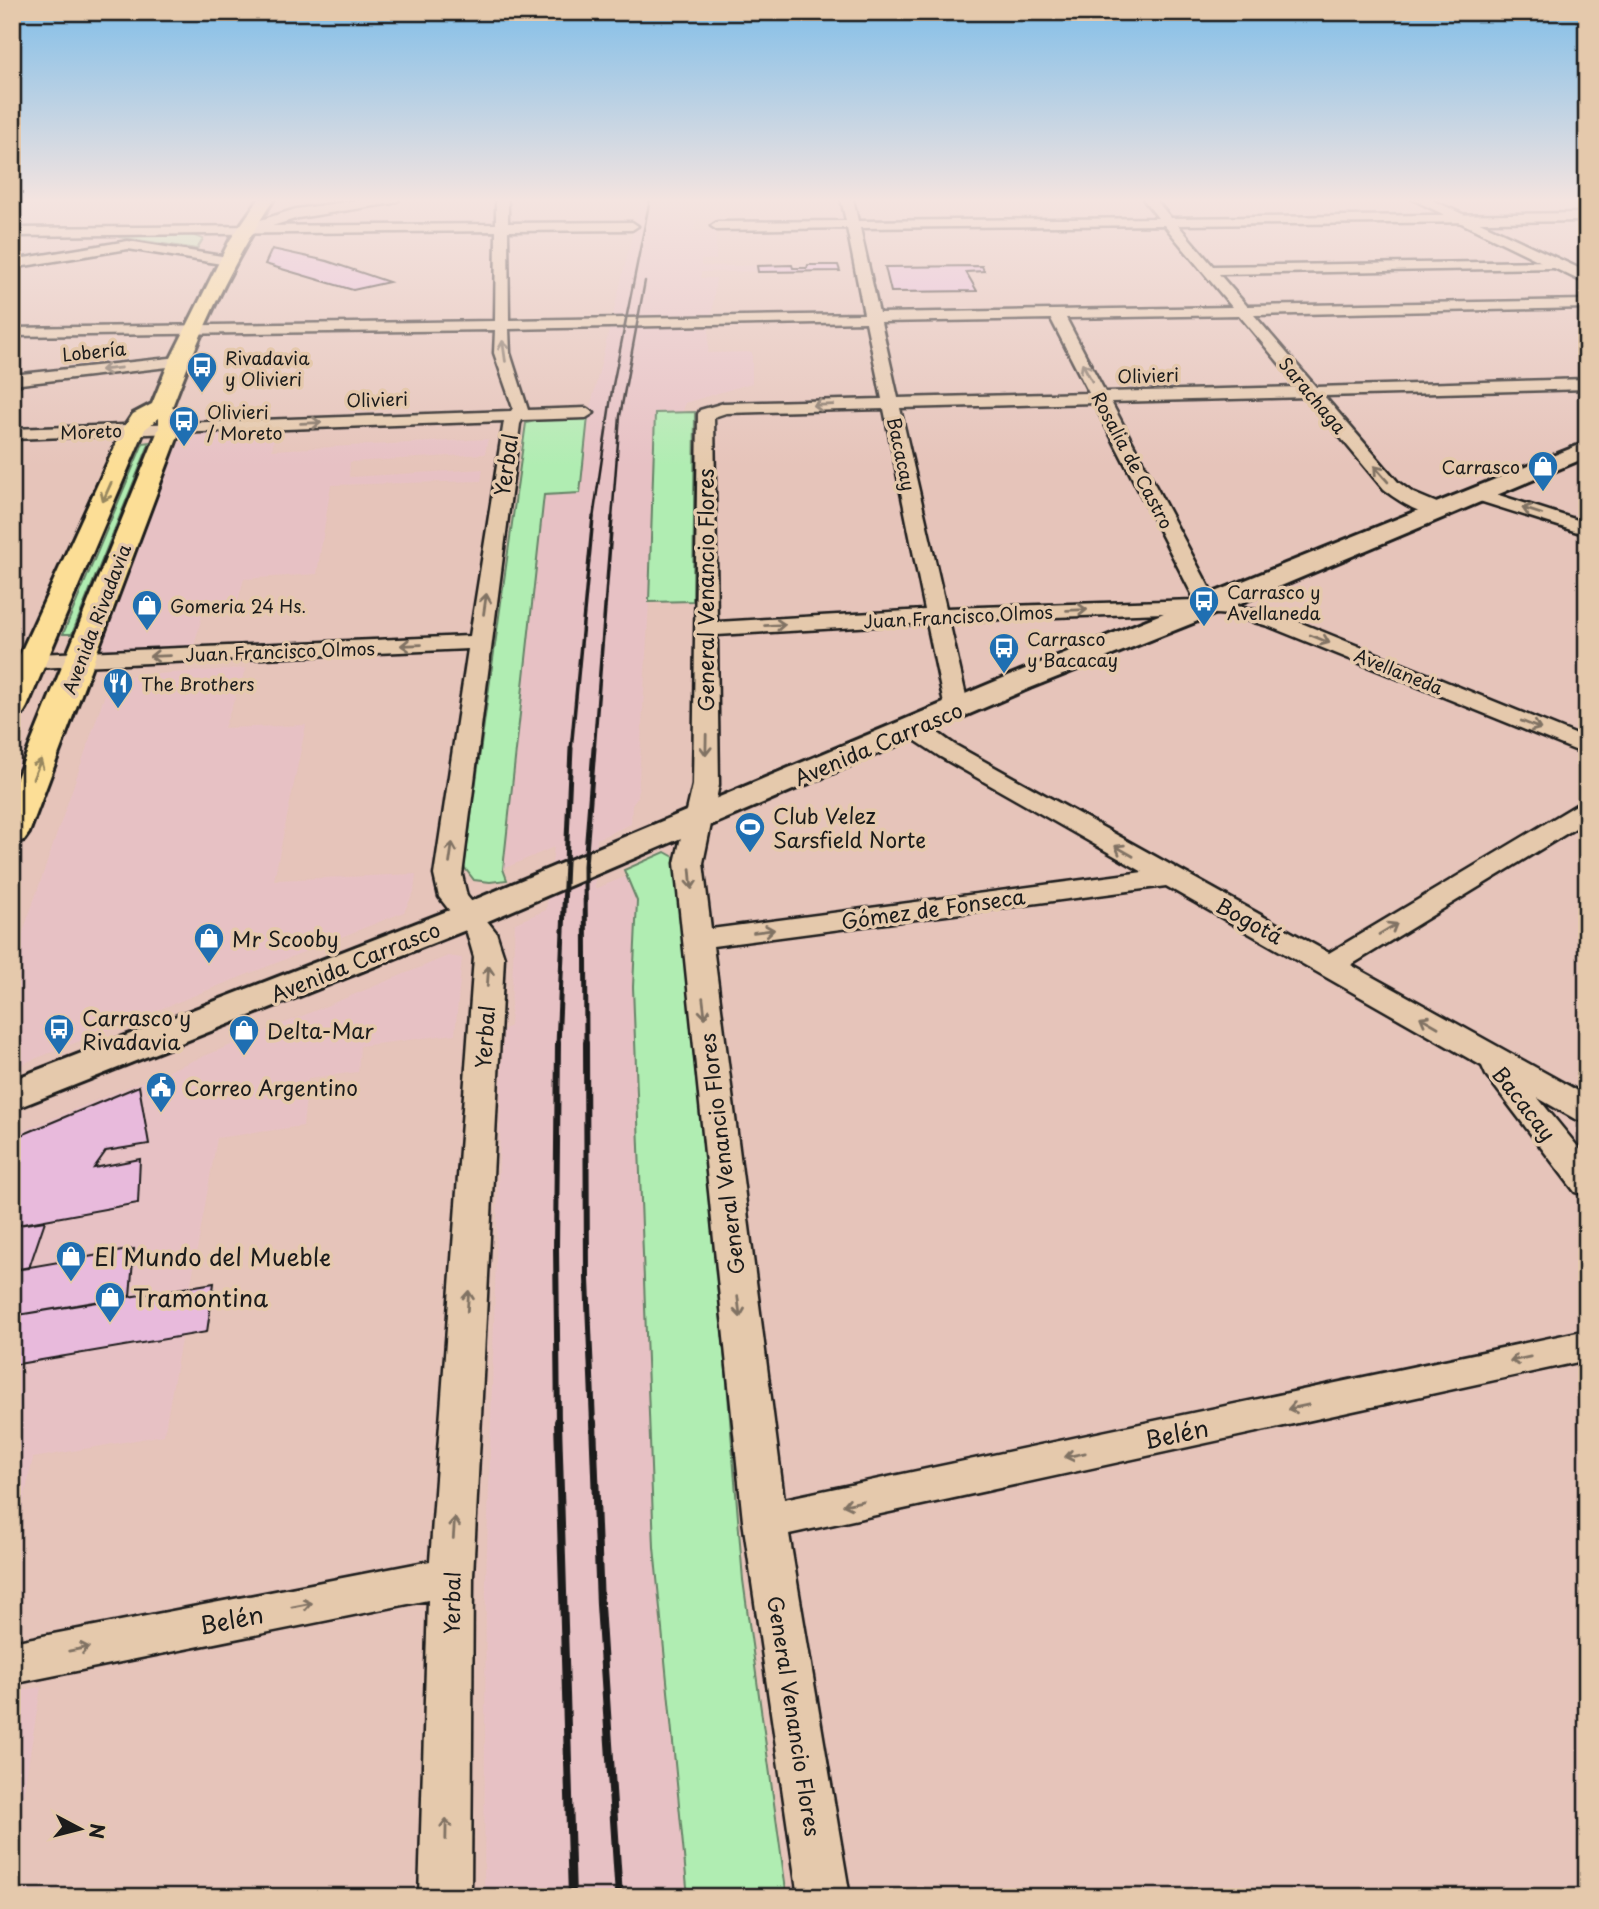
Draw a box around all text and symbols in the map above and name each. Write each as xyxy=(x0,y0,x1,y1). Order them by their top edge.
street label: Lobería xyxy=(61,334,128,368)
one-way arrow xyxy=(497,340,510,363)
place label: Rivadavia y Olivieri xyxy=(225,344,310,392)
bus stop icon: Rivadavia y Olivieri xyxy=(185,350,219,394)
street label: Sarachaga xyxy=(1273,351,1354,440)
street label: Olivieri xyxy=(1117,360,1179,390)
one-way arrow xyxy=(1079,362,1093,383)
one-way arrow xyxy=(100,363,123,376)
street label: Olivieri xyxy=(346,384,408,414)
street label: Rosalia de Castro xyxy=(1085,387,1181,533)
place label: Olivieri / Moreto xyxy=(207,398,283,446)
one-way arrow xyxy=(812,398,835,411)
bus stop icon: Olivieri / Moreto xyxy=(167,404,201,448)
street label: Bacacay xyxy=(881,415,923,493)
street label: Moreto xyxy=(60,416,122,446)
one-way arrow xyxy=(300,416,323,429)
street label: Yerbal xyxy=(485,432,525,498)
shop icon: Carrasco xyxy=(1526,449,1560,493)
place label: Carrasco xyxy=(1442,453,1520,480)
one-way arrow xyxy=(1373,465,1389,483)
street label: General Venancio Flores xyxy=(689,468,721,712)
one-way arrow xyxy=(100,480,113,502)
one-way arrow xyxy=(1521,504,1543,517)
street label: Avenida Rivadavia xyxy=(55,539,137,698)
place label: Carrasco y Avellaneda xyxy=(1227,578,1321,626)
bus stop icon: Carrasco y Avellaneda xyxy=(1187,584,1221,628)
shop icon: Gomeria 24 Hs. xyxy=(130,588,164,632)
place label: Gomeria 24 Hs. xyxy=(170,592,306,619)
one-way arrow xyxy=(479,593,492,616)
street label: Juan Francisco Olmos xyxy=(863,598,1053,634)
one-way arrow xyxy=(1065,604,1088,617)
one-way arrow xyxy=(763,618,786,631)
place label: Carrasco y Bacacay xyxy=(1027,625,1118,673)
bus stop icon: Carrasco y Bacacay xyxy=(987,631,1021,675)
one-way arrow xyxy=(1309,633,1331,646)
street label: Juan Francisco Olmos xyxy=(185,634,375,668)
one-way arrow xyxy=(400,639,423,652)
street label: Avellaneda xyxy=(1351,641,1447,701)
one-way arrow xyxy=(148,649,171,662)
restaurant icon: The Brothers xyxy=(101,666,135,710)
place label: The Brothers xyxy=(141,670,254,697)
street label: Avenida Carrasco xyxy=(789,693,967,793)
one-way arrow xyxy=(1520,719,1541,732)
one-way arrow xyxy=(699,733,713,756)
one-way arrow xyxy=(32,759,45,781)
place label: Club Velez Sarsfield Norte xyxy=(773,799,926,855)
sports icon: Club Velez Sarsfield Norte xyxy=(733,810,767,854)
one-way arrow xyxy=(444,842,457,865)
one-way arrow xyxy=(1115,844,1135,858)
one-way arrow xyxy=(685,867,698,890)
street label: Gómez de Fonseca xyxy=(839,879,1027,937)
street label: Bogotá xyxy=(1211,889,1289,951)
street label: Avenida Carrasco xyxy=(265,912,445,1010)
shop icon: Mr Scooby xyxy=(192,921,226,965)
place label: Mr Scooby xyxy=(232,922,339,954)
one-way arrow xyxy=(1378,922,1398,936)
one-way arrow xyxy=(752,924,775,937)
one-way arrow xyxy=(482,965,495,988)
one-way arrow xyxy=(698,996,711,1019)
place label: Carrasco y Rivadavia xyxy=(82,1001,191,1057)
street label: Yerbal xyxy=(466,1005,502,1069)
bus stop icon: Carrasco y Rivadavia xyxy=(42,1012,76,1056)
shop icon: Delta-Mar xyxy=(227,1013,261,1057)
place label: Delta-Mar xyxy=(267,1014,374,1046)
one-way arrow xyxy=(1420,1015,1440,1029)
street label: General Venancio Flores xyxy=(690,1031,752,1277)
street label: Bacacay xyxy=(1486,1059,1564,1147)
public building icon: Correo Argentino xyxy=(144,1070,178,1114)
place label: Correo Argentino xyxy=(184,1071,358,1103)
place label: El Mundo del Mueble xyxy=(94,1238,331,1274)
shop icon: El Mundo del Mueble xyxy=(54,1239,88,1283)
place label: Tramontina xyxy=(133,1279,268,1315)
shop icon: Tramontina xyxy=(93,1280,127,1324)
one-way arrow xyxy=(462,1290,475,1312)
one-way arrow xyxy=(733,1295,746,1318)
one-way arrow xyxy=(1509,1353,1532,1366)
one-way arrow xyxy=(1287,1400,1310,1414)
street label: Belén xyxy=(1140,1409,1212,1457)
one-way arrow xyxy=(1064,1448,1087,1462)
one-way arrow xyxy=(842,1496,865,1510)
one-way arrow xyxy=(447,1516,460,1539)
street label: Yerbal xyxy=(434,1571,468,1635)
street label: General Venancio Flores xyxy=(760,1593,830,1839)
street label: Belén xyxy=(196,1595,266,1643)
one-way arrow xyxy=(290,1598,313,1612)
one-way arrow xyxy=(67,1642,90,1656)
north arrow xyxy=(46,1794,116,1864)
one-way arrow xyxy=(439,1817,453,1840)
text: N xyxy=(83,1822,113,1840)

